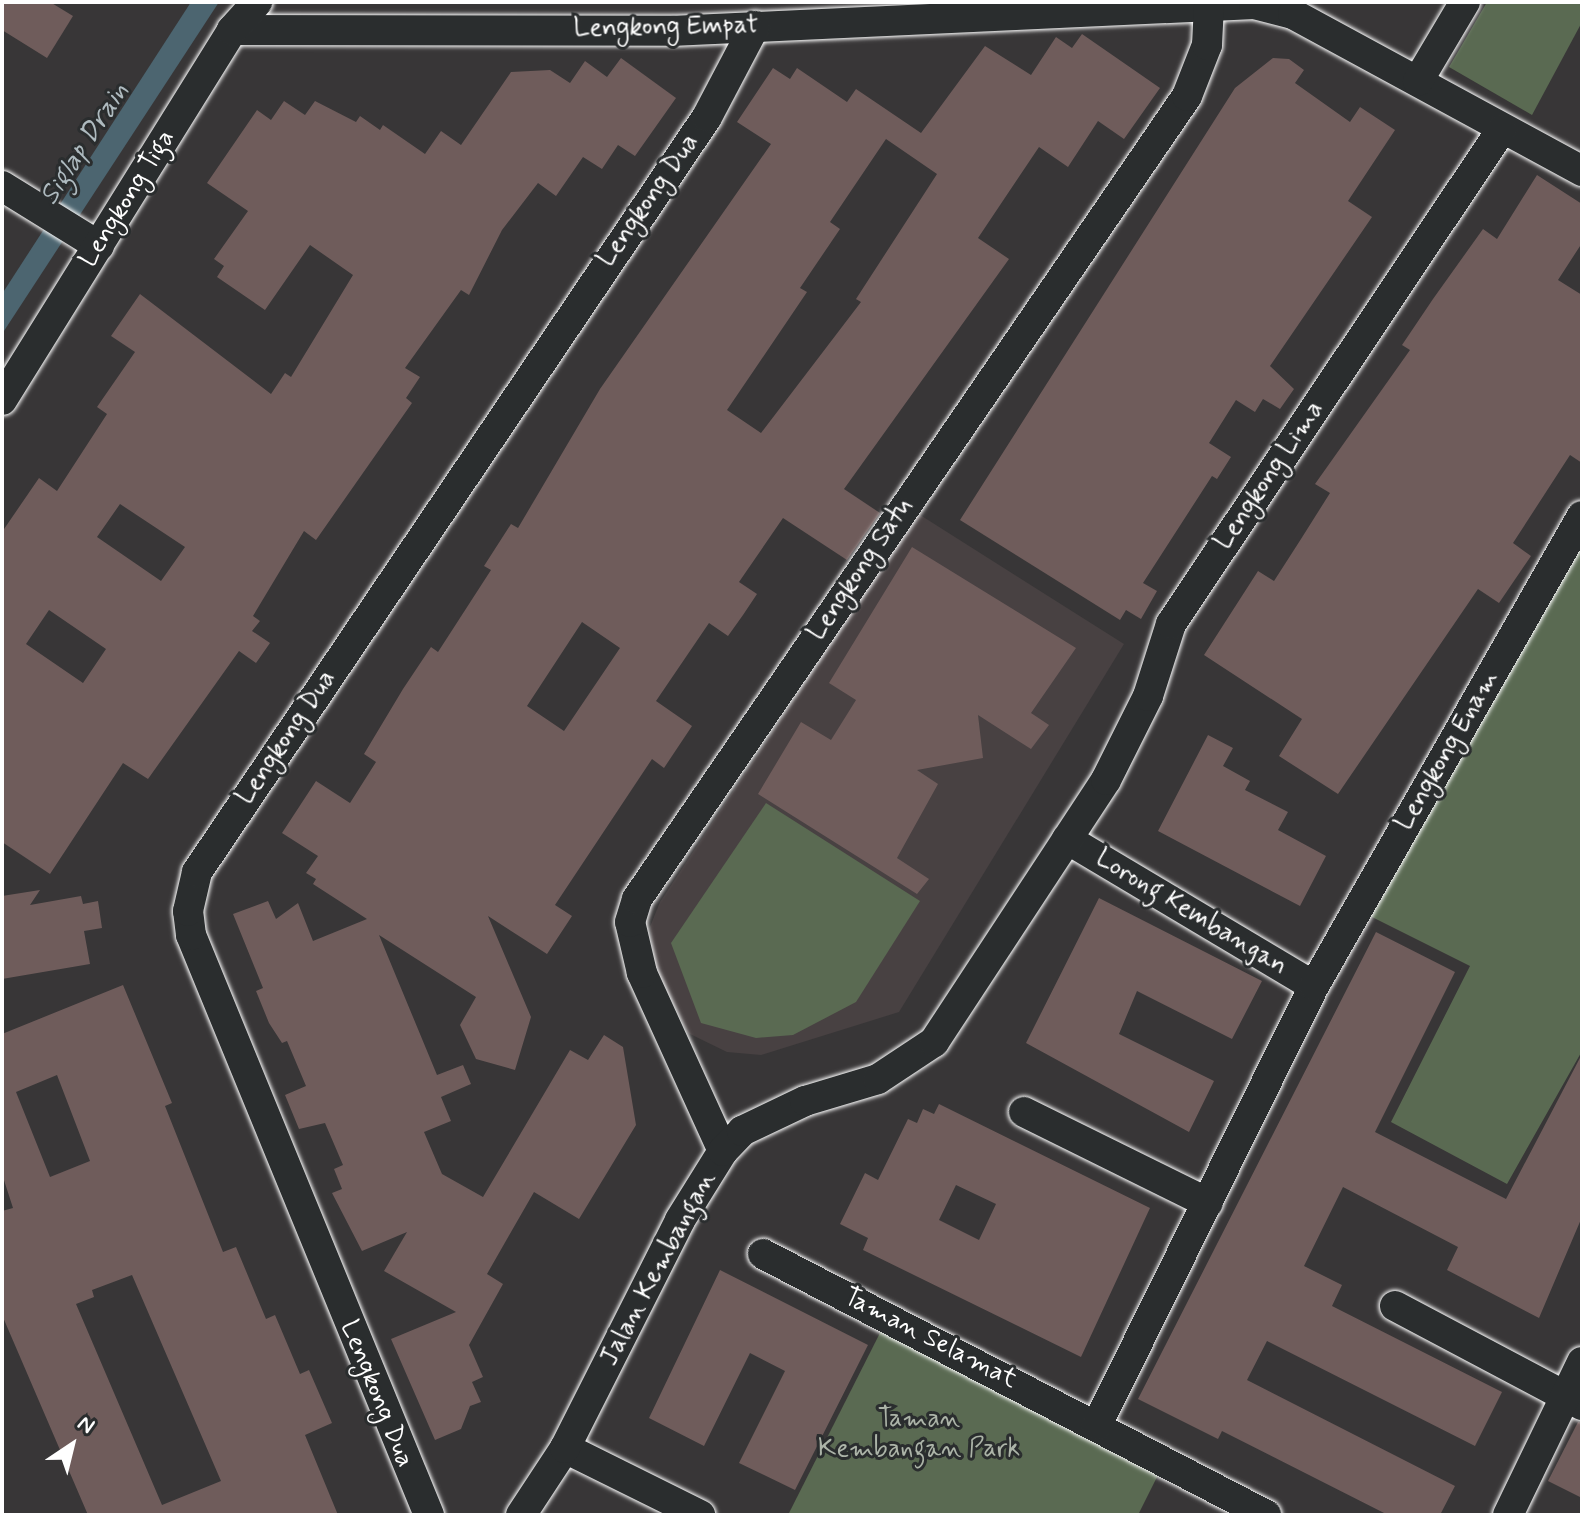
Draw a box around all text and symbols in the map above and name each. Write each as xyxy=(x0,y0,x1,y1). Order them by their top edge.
street label: Lengkong Empat xyxy=(574,11,758,45)
water label: Siglap Drain xyxy=(31,73,139,215)
street label: Lengkong Tiga xyxy=(73,124,183,274)
street label: Lengkong Dua xyxy=(592,128,706,274)
street label: Lengkong Lima xyxy=(1209,396,1331,556)
street label: Lengkong Satu xyxy=(802,493,920,647)
street label: Lengkong Dua xyxy=(231,665,343,811)
street label: Lengkong Enam xyxy=(1390,666,1506,836)
street label: Lorong Kembangan xyxy=(1087,842,1295,984)
street label: Jalan Kembangan xyxy=(594,1165,724,1373)
street label: Taman Selamat xyxy=(837,1281,1023,1397)
street label: Lengkong Dua xyxy=(332,1316,420,1472)
park label: Taman Kembangan Park xyxy=(818,1404,1020,1466)
north arrow xyxy=(32,1405,112,1485)
text: N xyxy=(72,1410,100,1441)

